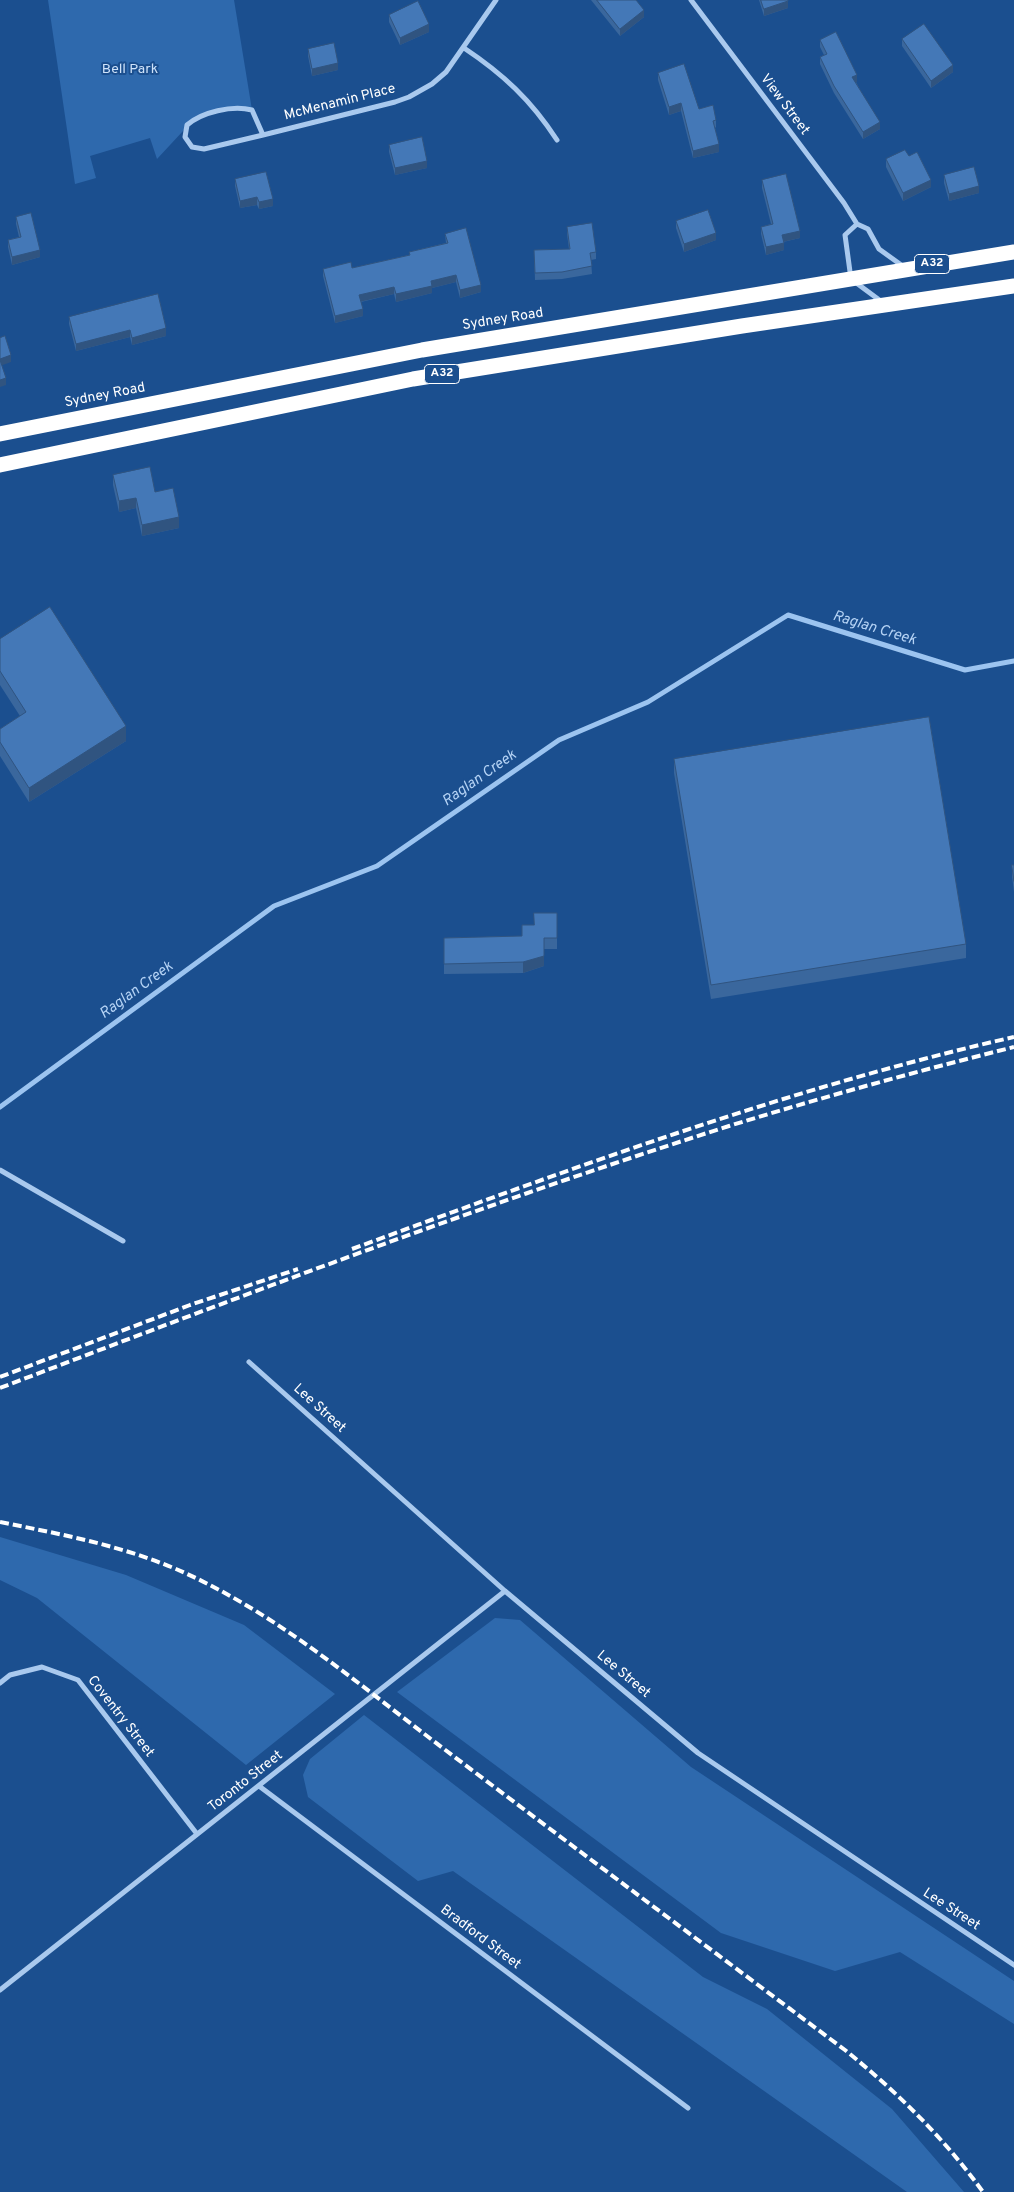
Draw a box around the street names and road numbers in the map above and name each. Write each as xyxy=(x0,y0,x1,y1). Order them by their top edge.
street label: View Street xyxy=(756,71,812,139)
street label: McMenamin Place xyxy=(283,81,397,125)
road number: A32 xyxy=(914,254,950,274)
street label: Sydney Road xyxy=(461,305,545,335)
road number: A32 xyxy=(424,364,460,384)
street label: Sydney Road xyxy=(63,380,147,412)
street label: Lee Street xyxy=(289,1381,349,1437)
street label: Lee Street xyxy=(593,1648,653,1702)
street label: Coventry Street xyxy=(83,1673,157,1761)
street label: Toronto Street xyxy=(205,1748,287,1816)
street label: Lee Street xyxy=(919,1885,983,1935)
street label: Bradford Street xyxy=(436,1902,524,1974)

